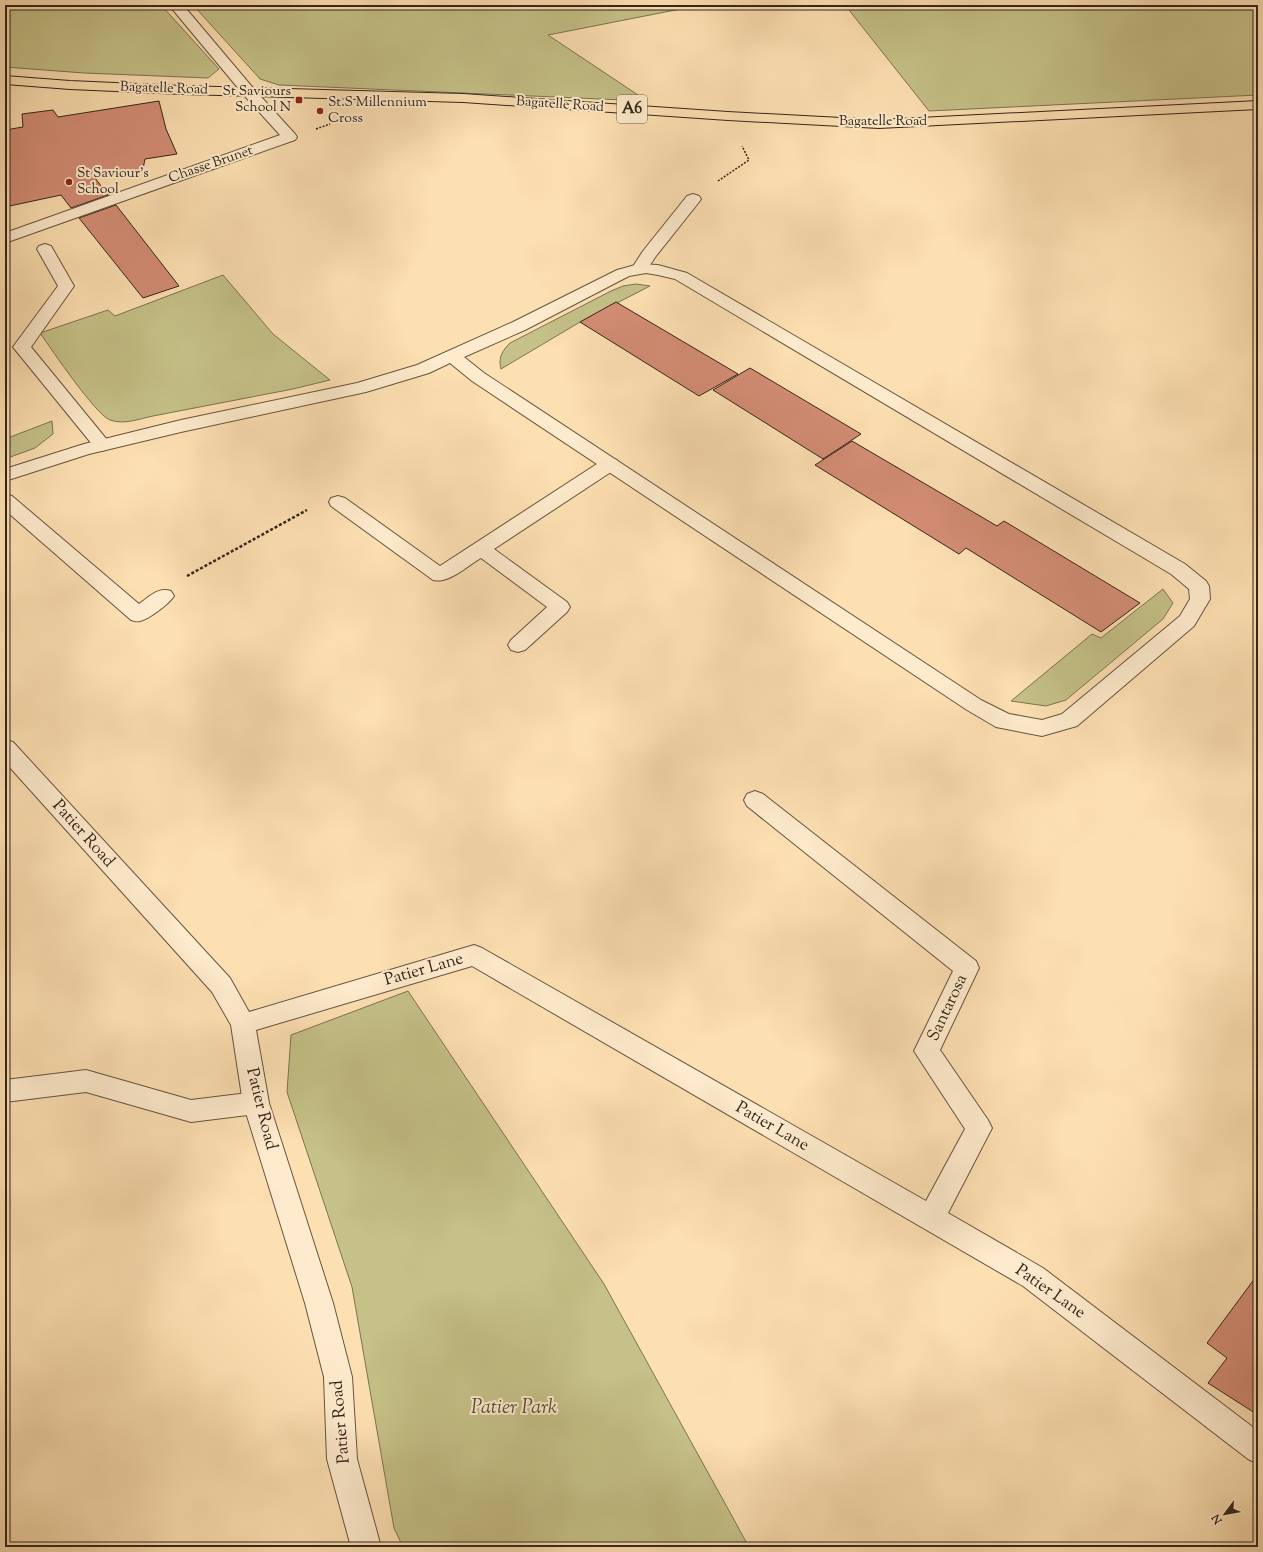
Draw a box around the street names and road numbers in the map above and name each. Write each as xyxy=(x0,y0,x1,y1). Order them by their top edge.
street label: Bagatelle Road xyxy=(120,77,208,101)
street label: Bagatelle Road xyxy=(515,92,605,118)
road number: A6 xyxy=(617,95,647,123)
street label: Bagatelle Road xyxy=(839,112,927,132)
street label: Chasse Brunet xyxy=(166,141,256,189)
street label: Patier Road xyxy=(46,795,120,873)
street label: Patier Lane xyxy=(382,947,466,993)
street label: Santarosa xyxy=(922,970,974,1045)
street label: Patier Road xyxy=(239,1065,283,1153)
street label: Patier Lane xyxy=(731,1096,813,1158)
street label: Patier Lane xyxy=(1010,1259,1090,1325)
street label: Patier Road xyxy=(325,1379,357,1465)

